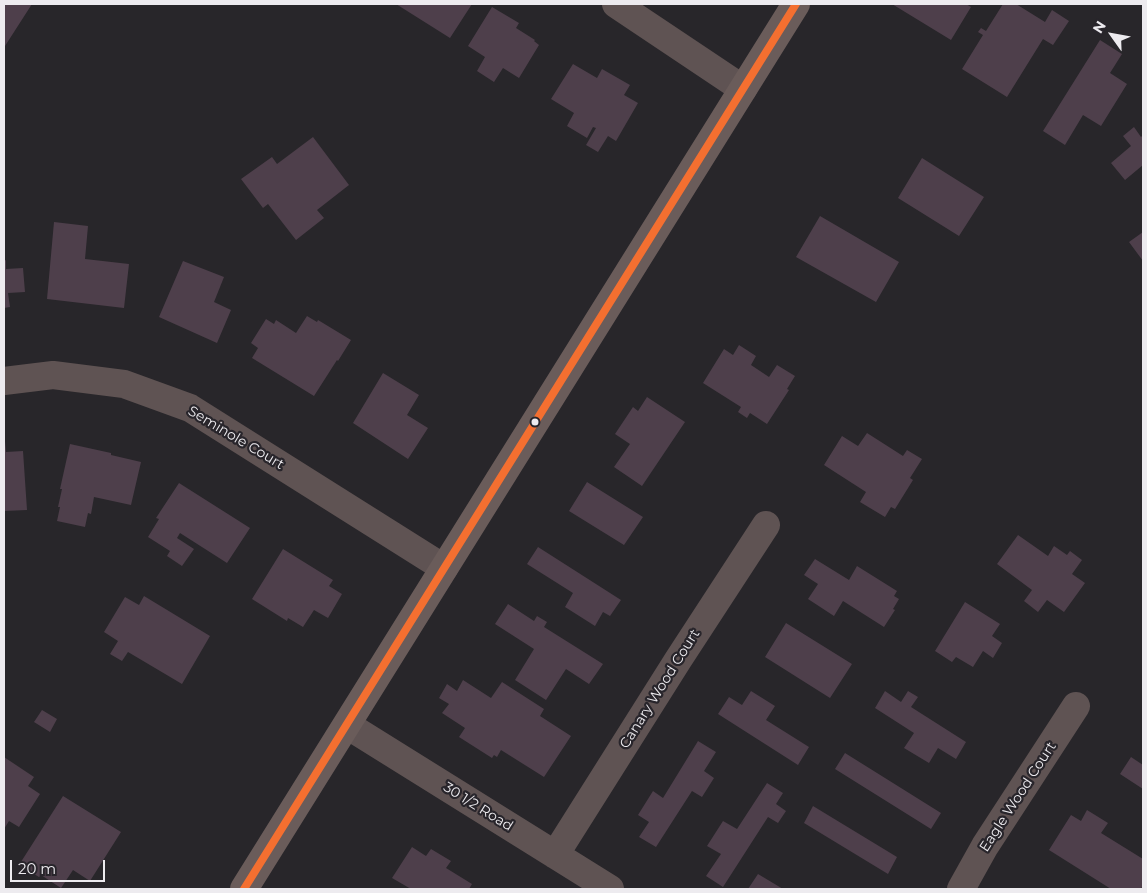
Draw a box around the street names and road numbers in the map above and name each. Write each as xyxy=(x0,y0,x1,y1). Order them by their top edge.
street label: Seminole Court xyxy=(185,403,287,473)
street label: Canary Wood Court xyxy=(616,626,704,752)
street label: Eagle Wood Court xyxy=(976,739,1060,855)
street label: 30 1/2 Road xyxy=(440,779,516,835)

